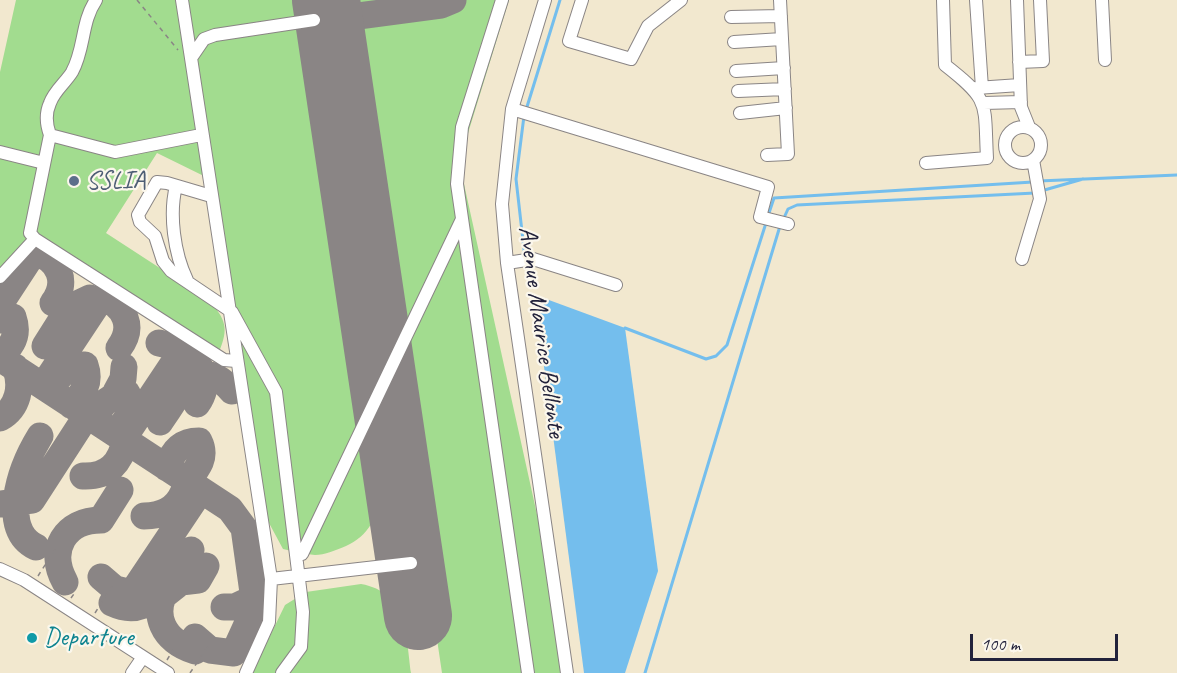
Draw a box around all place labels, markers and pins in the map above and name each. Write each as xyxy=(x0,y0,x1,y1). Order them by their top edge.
place label: SSLIA xyxy=(86,165,145,197)
marker: SSLIA xyxy=(67,174,81,188)
place label: Departure xyxy=(44,622,133,654)
marker: Departure xyxy=(25,631,39,645)

